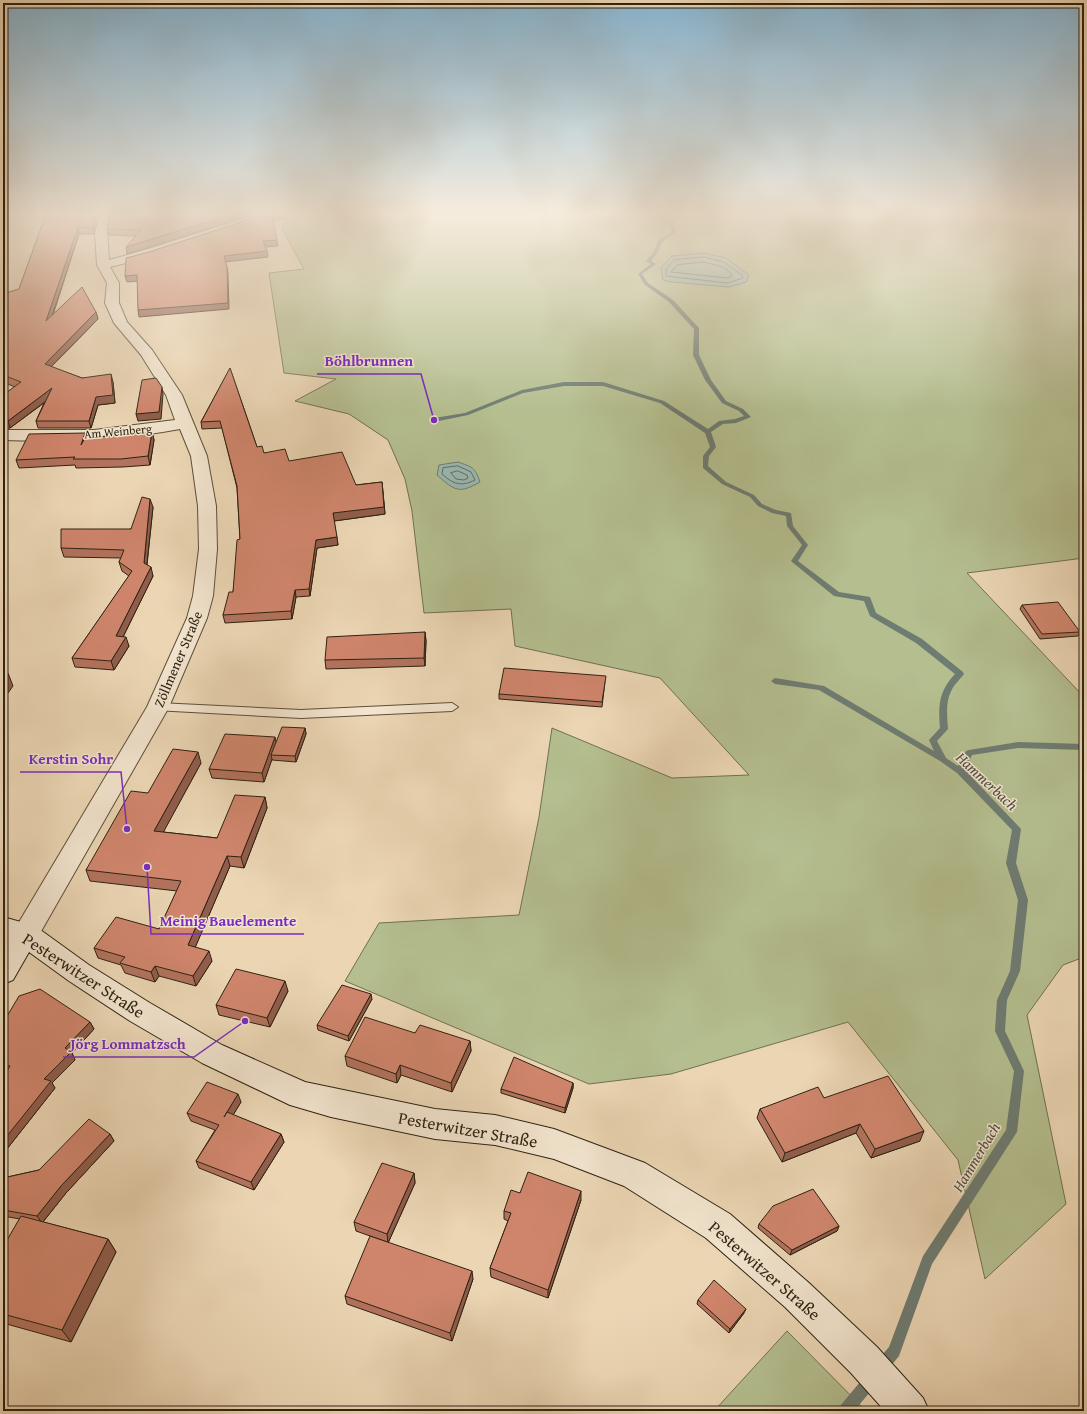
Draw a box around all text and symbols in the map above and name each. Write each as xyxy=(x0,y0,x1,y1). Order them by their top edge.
callout: Böhlbrunnen xyxy=(317,347,421,374)
text: Böhlbrunnen xyxy=(325,350,413,371)
street label: Am Weinberg xyxy=(83,420,153,442)
street label: Zöllmener Straße xyxy=(149,608,207,710)
callout: Kerstin Sohr xyxy=(20,745,121,772)
water label: Hammerbach xyxy=(951,746,1023,815)
text: Kerstin Sohr xyxy=(29,748,113,769)
callout: Meinig Bauelemente xyxy=(151,907,304,934)
text: Meinig Bauelemente xyxy=(160,910,296,931)
street label: Pesterwitzer Straße xyxy=(18,926,150,1024)
callout: Jörg Lommatzsch xyxy=(63,1030,194,1057)
text: Jörg Lommatzsch xyxy=(67,1033,186,1054)
street label: Pesterwitzer Straße xyxy=(396,1104,540,1154)
water label: Hammerbach xyxy=(947,1118,1005,1196)
street label: Pesterwitzer Straße xyxy=(704,1214,826,1326)

